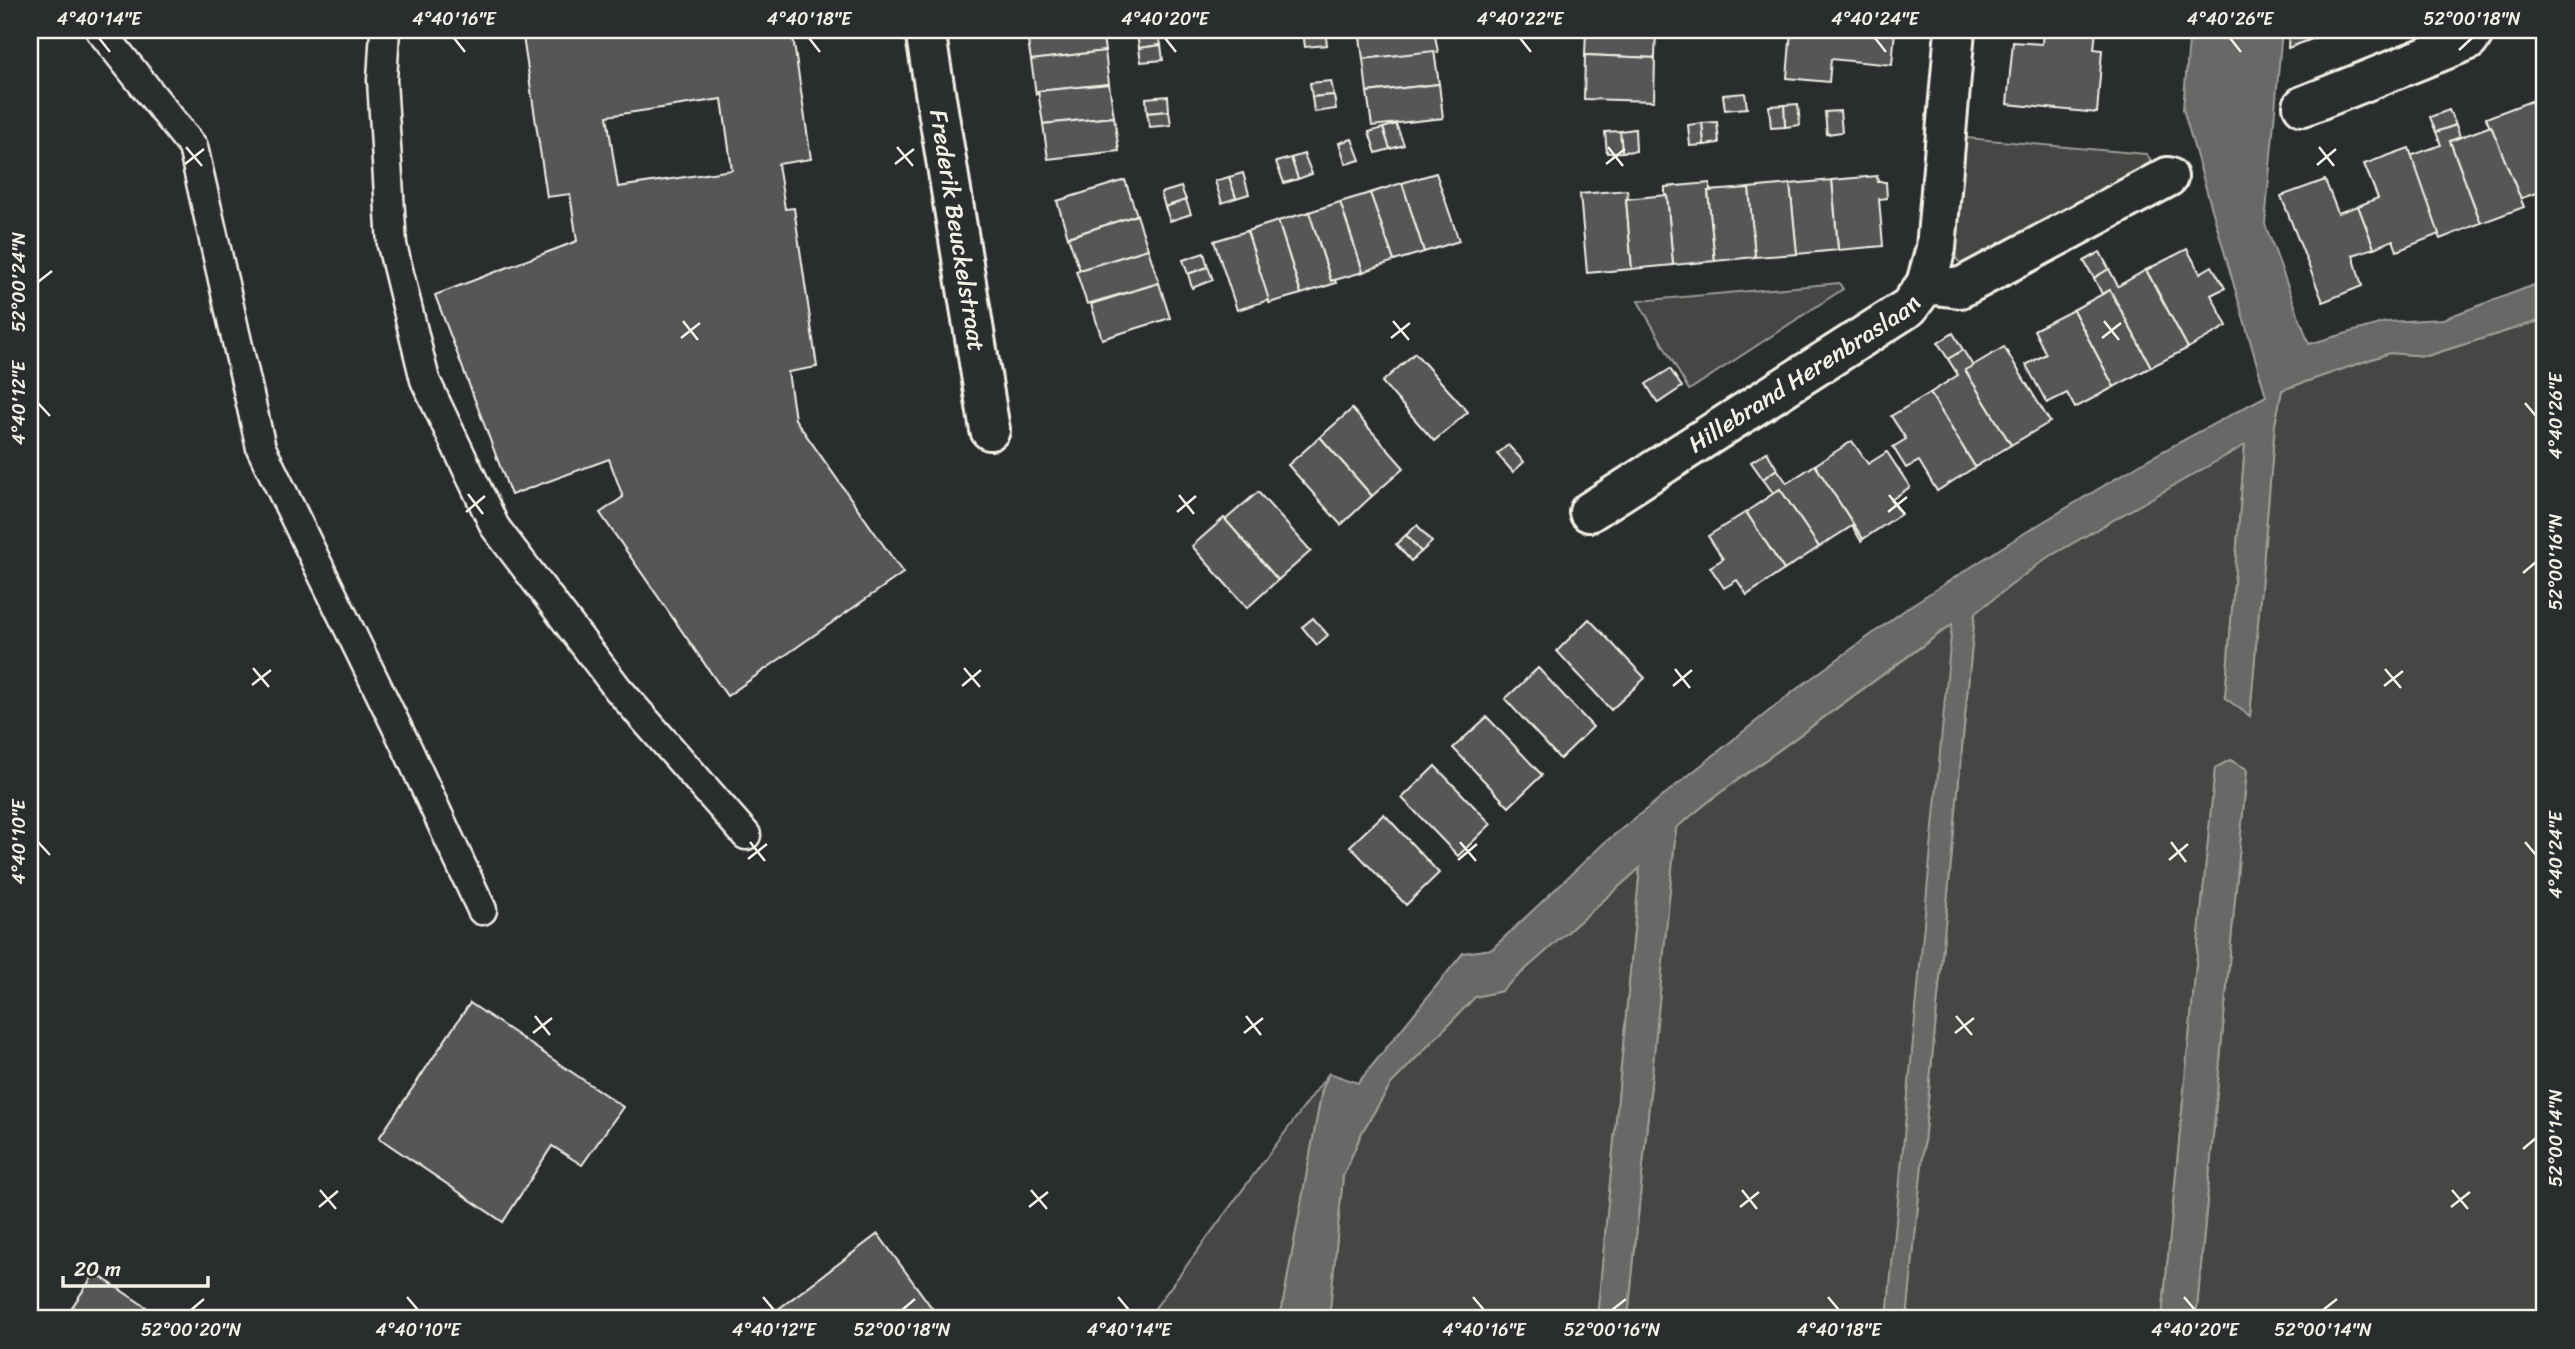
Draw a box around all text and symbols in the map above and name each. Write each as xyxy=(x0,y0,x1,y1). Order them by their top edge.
text: 4°40'14"E xyxy=(57,3,142,35)
text: 4°40'16"E xyxy=(412,3,497,35)
text: 4°40'18"E xyxy=(767,3,852,35)
text: 4°40'20"E xyxy=(1121,3,1210,35)
text: 4°40'22"E xyxy=(1477,3,1564,35)
text: 4°40'24"E xyxy=(1831,3,1920,35)
text: 4°40'26"E xyxy=(2187,3,2274,35)
text: 52°00'18"N xyxy=(2423,3,2521,35)
street label: Frederik Beuckelstraat xyxy=(917,106,998,354)
text: 52°00'24"N xyxy=(3,231,35,332)
street label: Hillebrand Herenbraslaan xyxy=(1679,285,1933,465)
text: 4°40'12"E xyxy=(3,360,35,445)
text: 4°40'26"E xyxy=(2540,372,2572,459)
text: 52°00'16"N xyxy=(2540,513,2572,610)
text: 4°40'10"E xyxy=(3,799,35,884)
text: 4°40'24"E xyxy=(2540,810,2572,899)
text: 52°00'14"N xyxy=(2540,1089,2572,1187)
scale bar xyxy=(63,1244,208,1288)
text: 20 m xyxy=(74,1250,121,1288)
text: 52°00'20"N xyxy=(141,1314,242,1346)
text: 4°40'10"E xyxy=(376,1314,461,1346)
text: 4°40'12"E xyxy=(732,1314,817,1346)
text: 52°00'18"N xyxy=(853,1314,951,1346)
text: 4°40'14"E xyxy=(1087,1314,1172,1346)
text: 4°40'16"E xyxy=(1442,1314,1527,1346)
text: 52°00'16"N xyxy=(1564,1314,1661,1346)
text: 4°40'18"E xyxy=(1797,1314,1882,1346)
text: 4°40'20"E xyxy=(2151,1314,2240,1346)
text: 52°00'14"N xyxy=(2274,1314,2372,1346)

